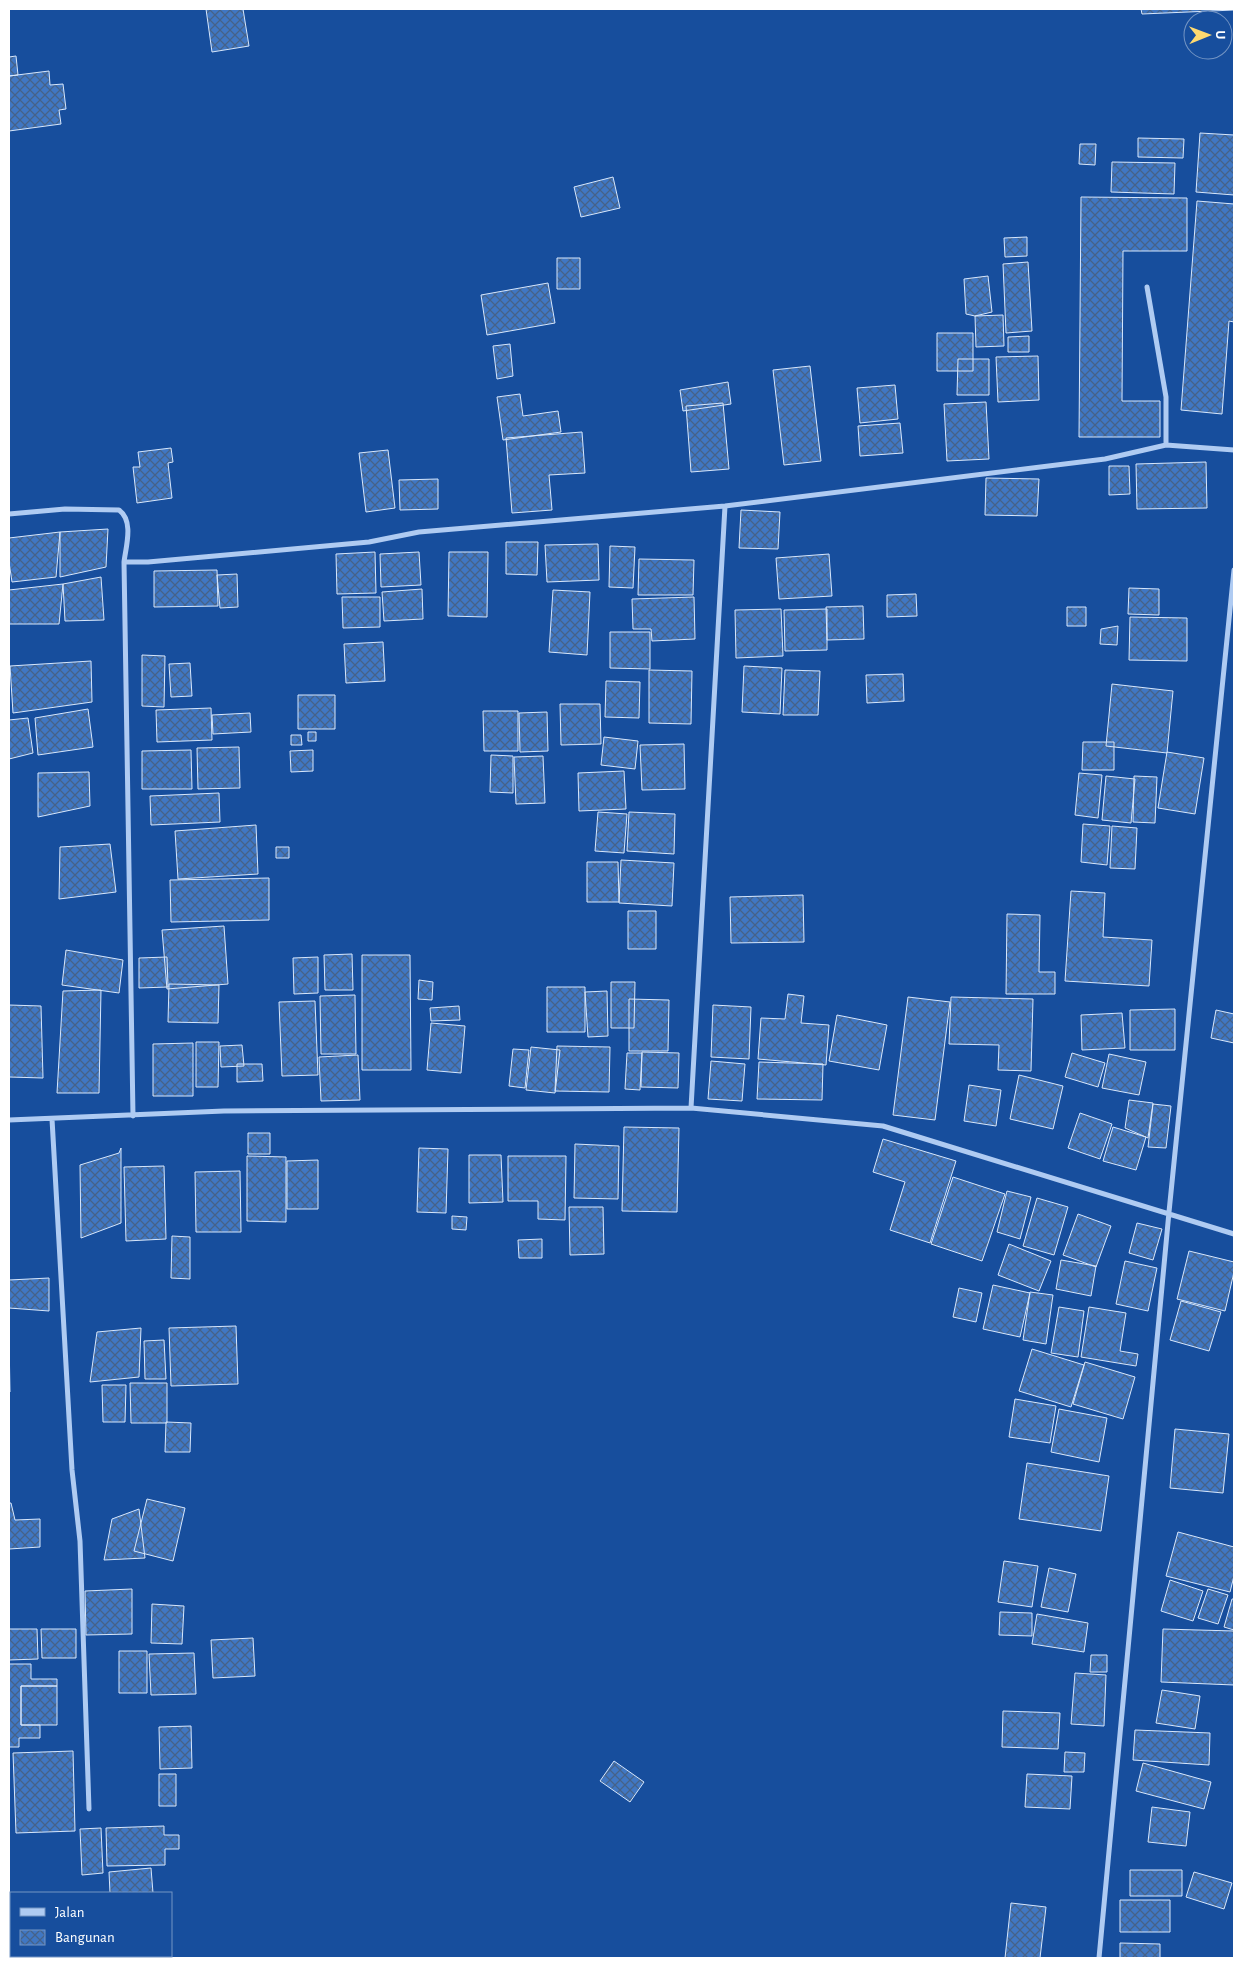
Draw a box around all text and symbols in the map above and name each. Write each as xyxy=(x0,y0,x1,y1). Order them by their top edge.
north arrow xyxy=(1183,10,1233,60)
text: U xyxy=(1213,30,1227,39)
legend xyxy=(10,1892,172,1957)
text: Jalan xyxy=(55,1905,85,1920)
text: Bangunan xyxy=(55,1930,115,1945)

